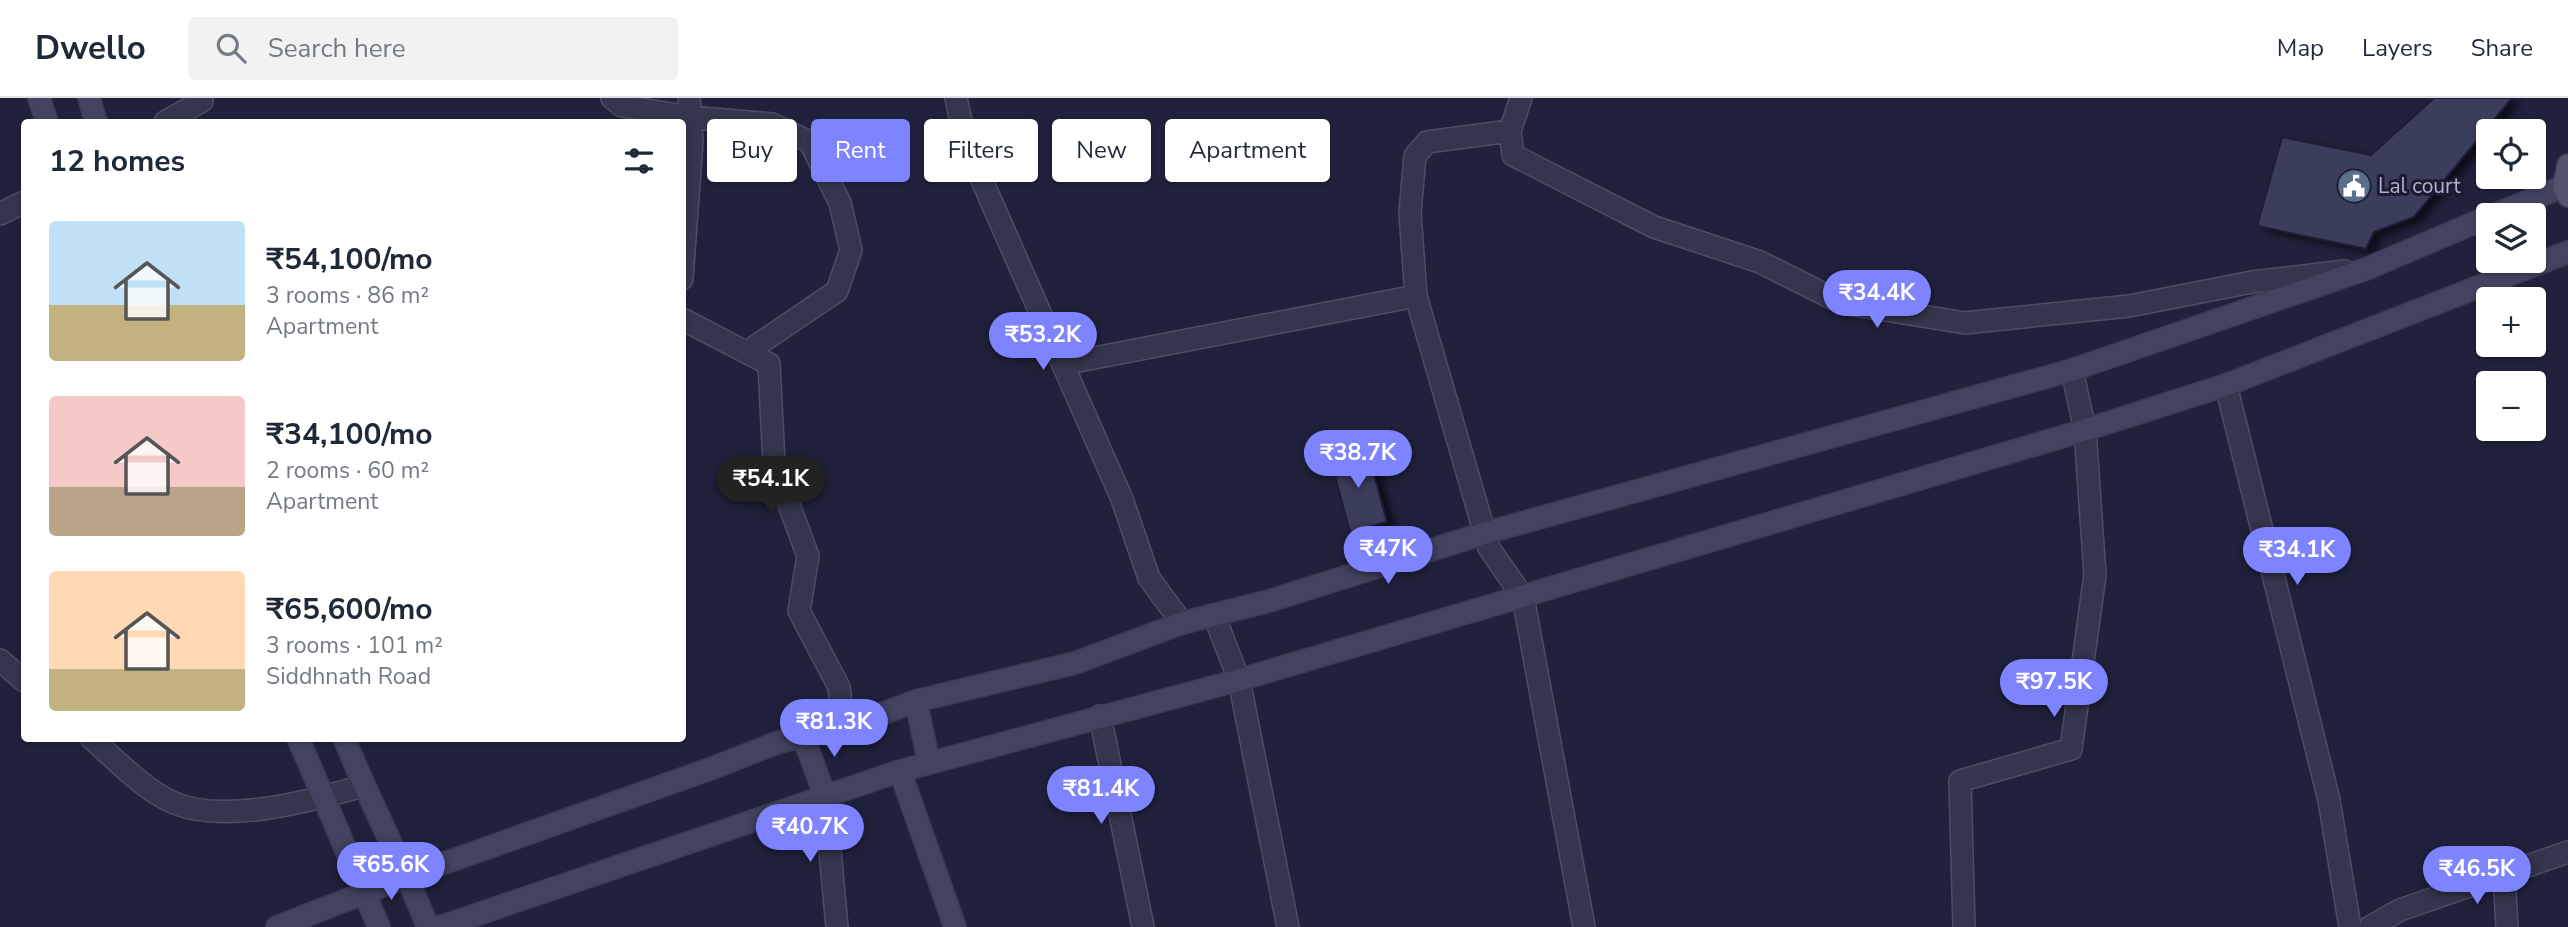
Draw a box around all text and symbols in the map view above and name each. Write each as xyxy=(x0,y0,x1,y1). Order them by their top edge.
search box xyxy=(188,17,678,80)
text: Dwello xyxy=(35,26,146,71)
icon: search xyxy=(212,29,250,67)
text: Search here xyxy=(268,31,406,66)
text: Map xyxy=(2277,32,2324,64)
text: Layers xyxy=(2362,32,2433,64)
text: Share xyxy=(2471,32,2533,64)
chip: Buy xyxy=(707,119,797,182)
chip: Rent xyxy=(811,119,910,182)
chip: Filters xyxy=(924,119,1038,182)
chip: New xyxy=(1052,119,1151,182)
chip: Apartment xyxy=(1165,119,1330,182)
map controls xyxy=(2476,119,2546,441)
button: locate xyxy=(2476,119,2546,189)
text: 12 homes xyxy=(49,141,185,182)
icon: filters xyxy=(620,142,658,180)
public building icon: Lal court xyxy=(2335,167,2373,205)
place label: Lal court xyxy=(2378,172,2461,200)
button: layers xyxy=(2476,203,2546,273)
text: ₹54,100/mo xyxy=(266,239,433,280)
icon: home xyxy=(105,249,189,333)
pin: ₹34.4K xyxy=(1820,271,1934,330)
text: ₹34.4K xyxy=(1839,277,1915,308)
text: 3 rooms · 86 m² xyxy=(266,280,429,311)
button: + xyxy=(2476,287,2546,357)
text: Apartment xyxy=(266,311,378,342)
pin: ₹53.2K xyxy=(986,313,1100,372)
text: ₹53.2K xyxy=(1005,319,1081,350)
button: − xyxy=(2476,371,2546,441)
text: ₹34,100/mo xyxy=(266,414,433,455)
icon: home xyxy=(105,424,189,508)
pin: ₹38.7K xyxy=(1301,430,1415,490)
text: ₹38.7K xyxy=(1320,437,1396,468)
text: 2 rooms · 60 m² xyxy=(266,455,429,486)
pin: ₹54.1K xyxy=(714,456,828,516)
text: ₹54.1K xyxy=(733,463,809,494)
text: Apartment xyxy=(266,486,378,517)
pin: ₹47K xyxy=(1347,526,1429,586)
pin: ₹34.1K xyxy=(2240,528,2354,587)
text: ₹47K xyxy=(1360,533,1416,564)
text: ₹34.1K xyxy=(2259,534,2335,565)
text: ₹65,600/mo xyxy=(266,589,433,630)
icon: home xyxy=(105,599,189,683)
text: 3 rooms · 101 m² xyxy=(266,630,443,661)
pin: ₹97.5K xyxy=(1997,660,2111,719)
text: Siddhnath Road xyxy=(266,661,431,692)
text: ₹97.5K xyxy=(2016,666,2092,697)
pin: ₹81.3K xyxy=(777,700,891,759)
text: ₹81.3K xyxy=(796,706,872,737)
pin: ₹81.4K xyxy=(1044,766,1158,826)
text: ₹81.4K xyxy=(1063,773,1139,804)
pin: ₹40.7K xyxy=(753,804,867,864)
text: ₹40.7K xyxy=(772,811,848,842)
pin: ₹65.6K xyxy=(334,842,448,902)
pin: ₹46.5K xyxy=(2420,846,2534,906)
text: ₹65.6K xyxy=(353,849,429,880)
text: ₹46.5K xyxy=(2439,853,2515,884)

